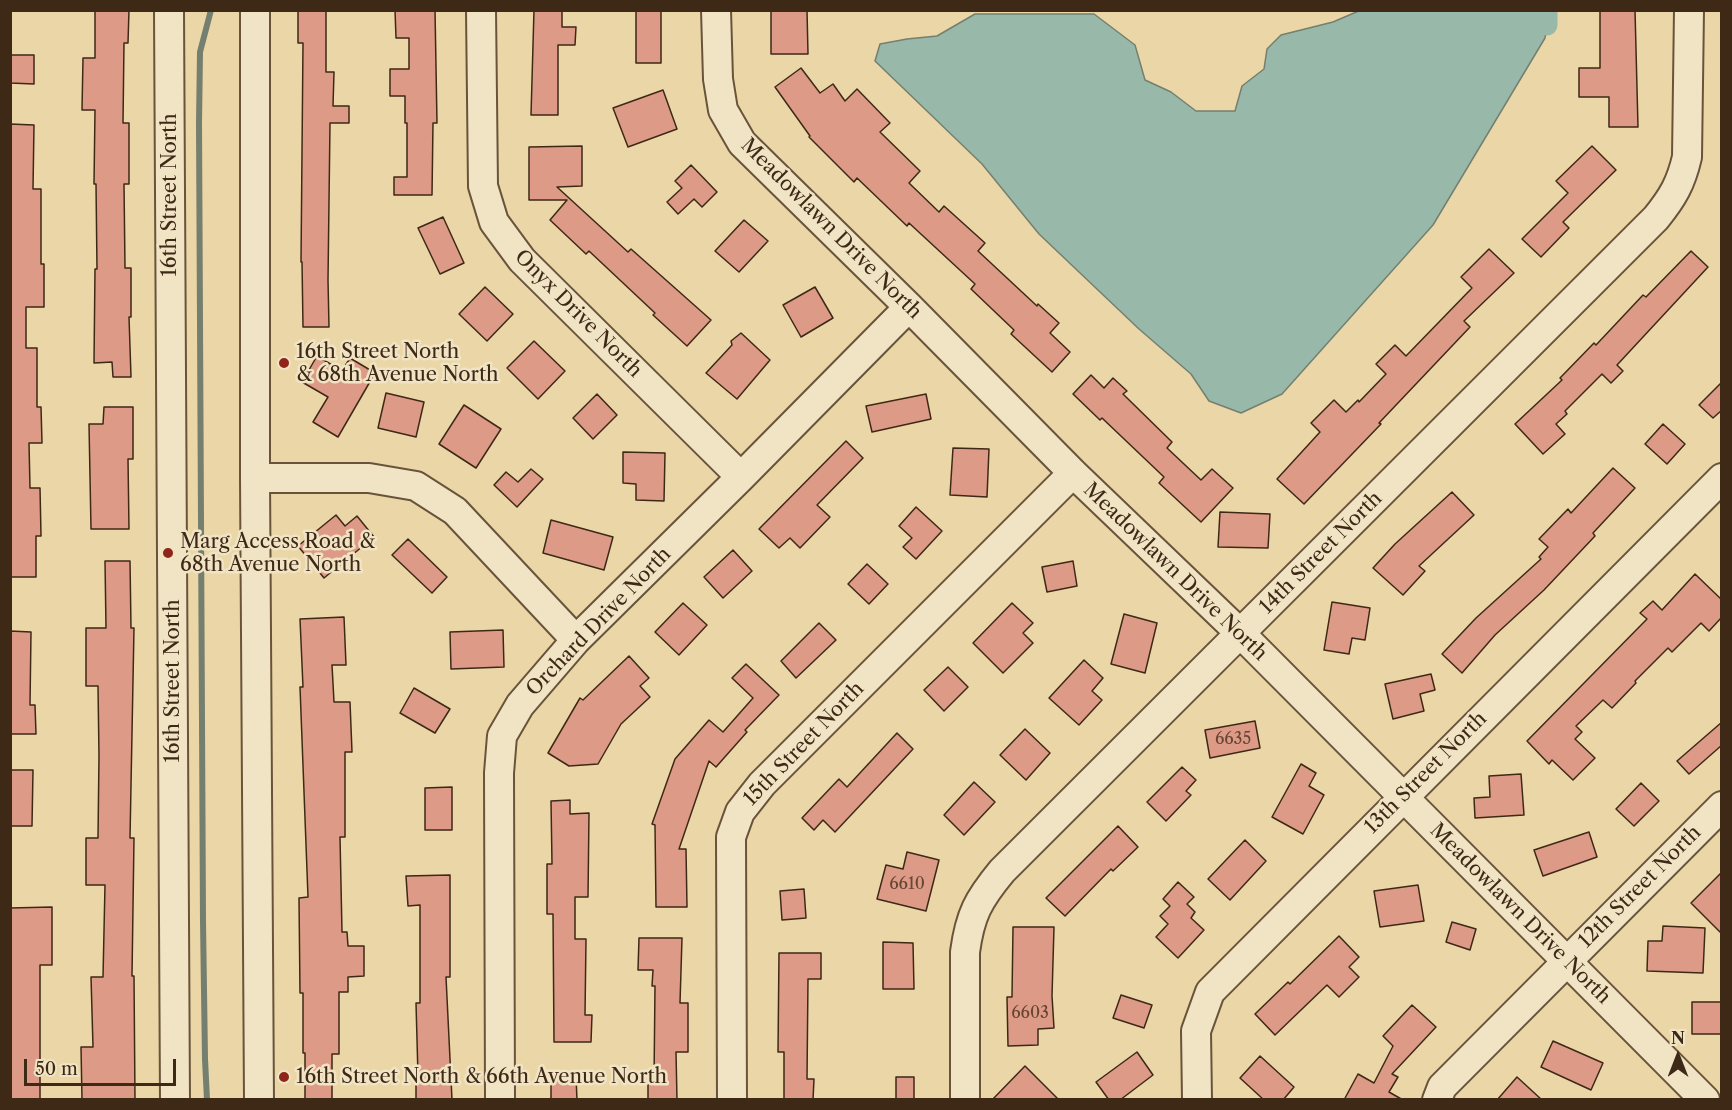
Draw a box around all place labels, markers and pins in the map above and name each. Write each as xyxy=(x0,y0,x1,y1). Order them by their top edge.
place label: 16th Street North & 68th Avenue North xyxy=(296,340,499,387)
marker: 16th Street North & 68th Avenue North xyxy=(277,356,291,370)
place label: Marg Access Road & 68th Avenue North xyxy=(180,530,375,577)
marker: Marg Access Road & 68th Avenue North xyxy=(161,546,175,560)
place label: 16th Street North & 66th Avenue North xyxy=(296,1065,667,1089)
marker: 16th Street North & 66th Avenue North xyxy=(277,1070,291,1084)

